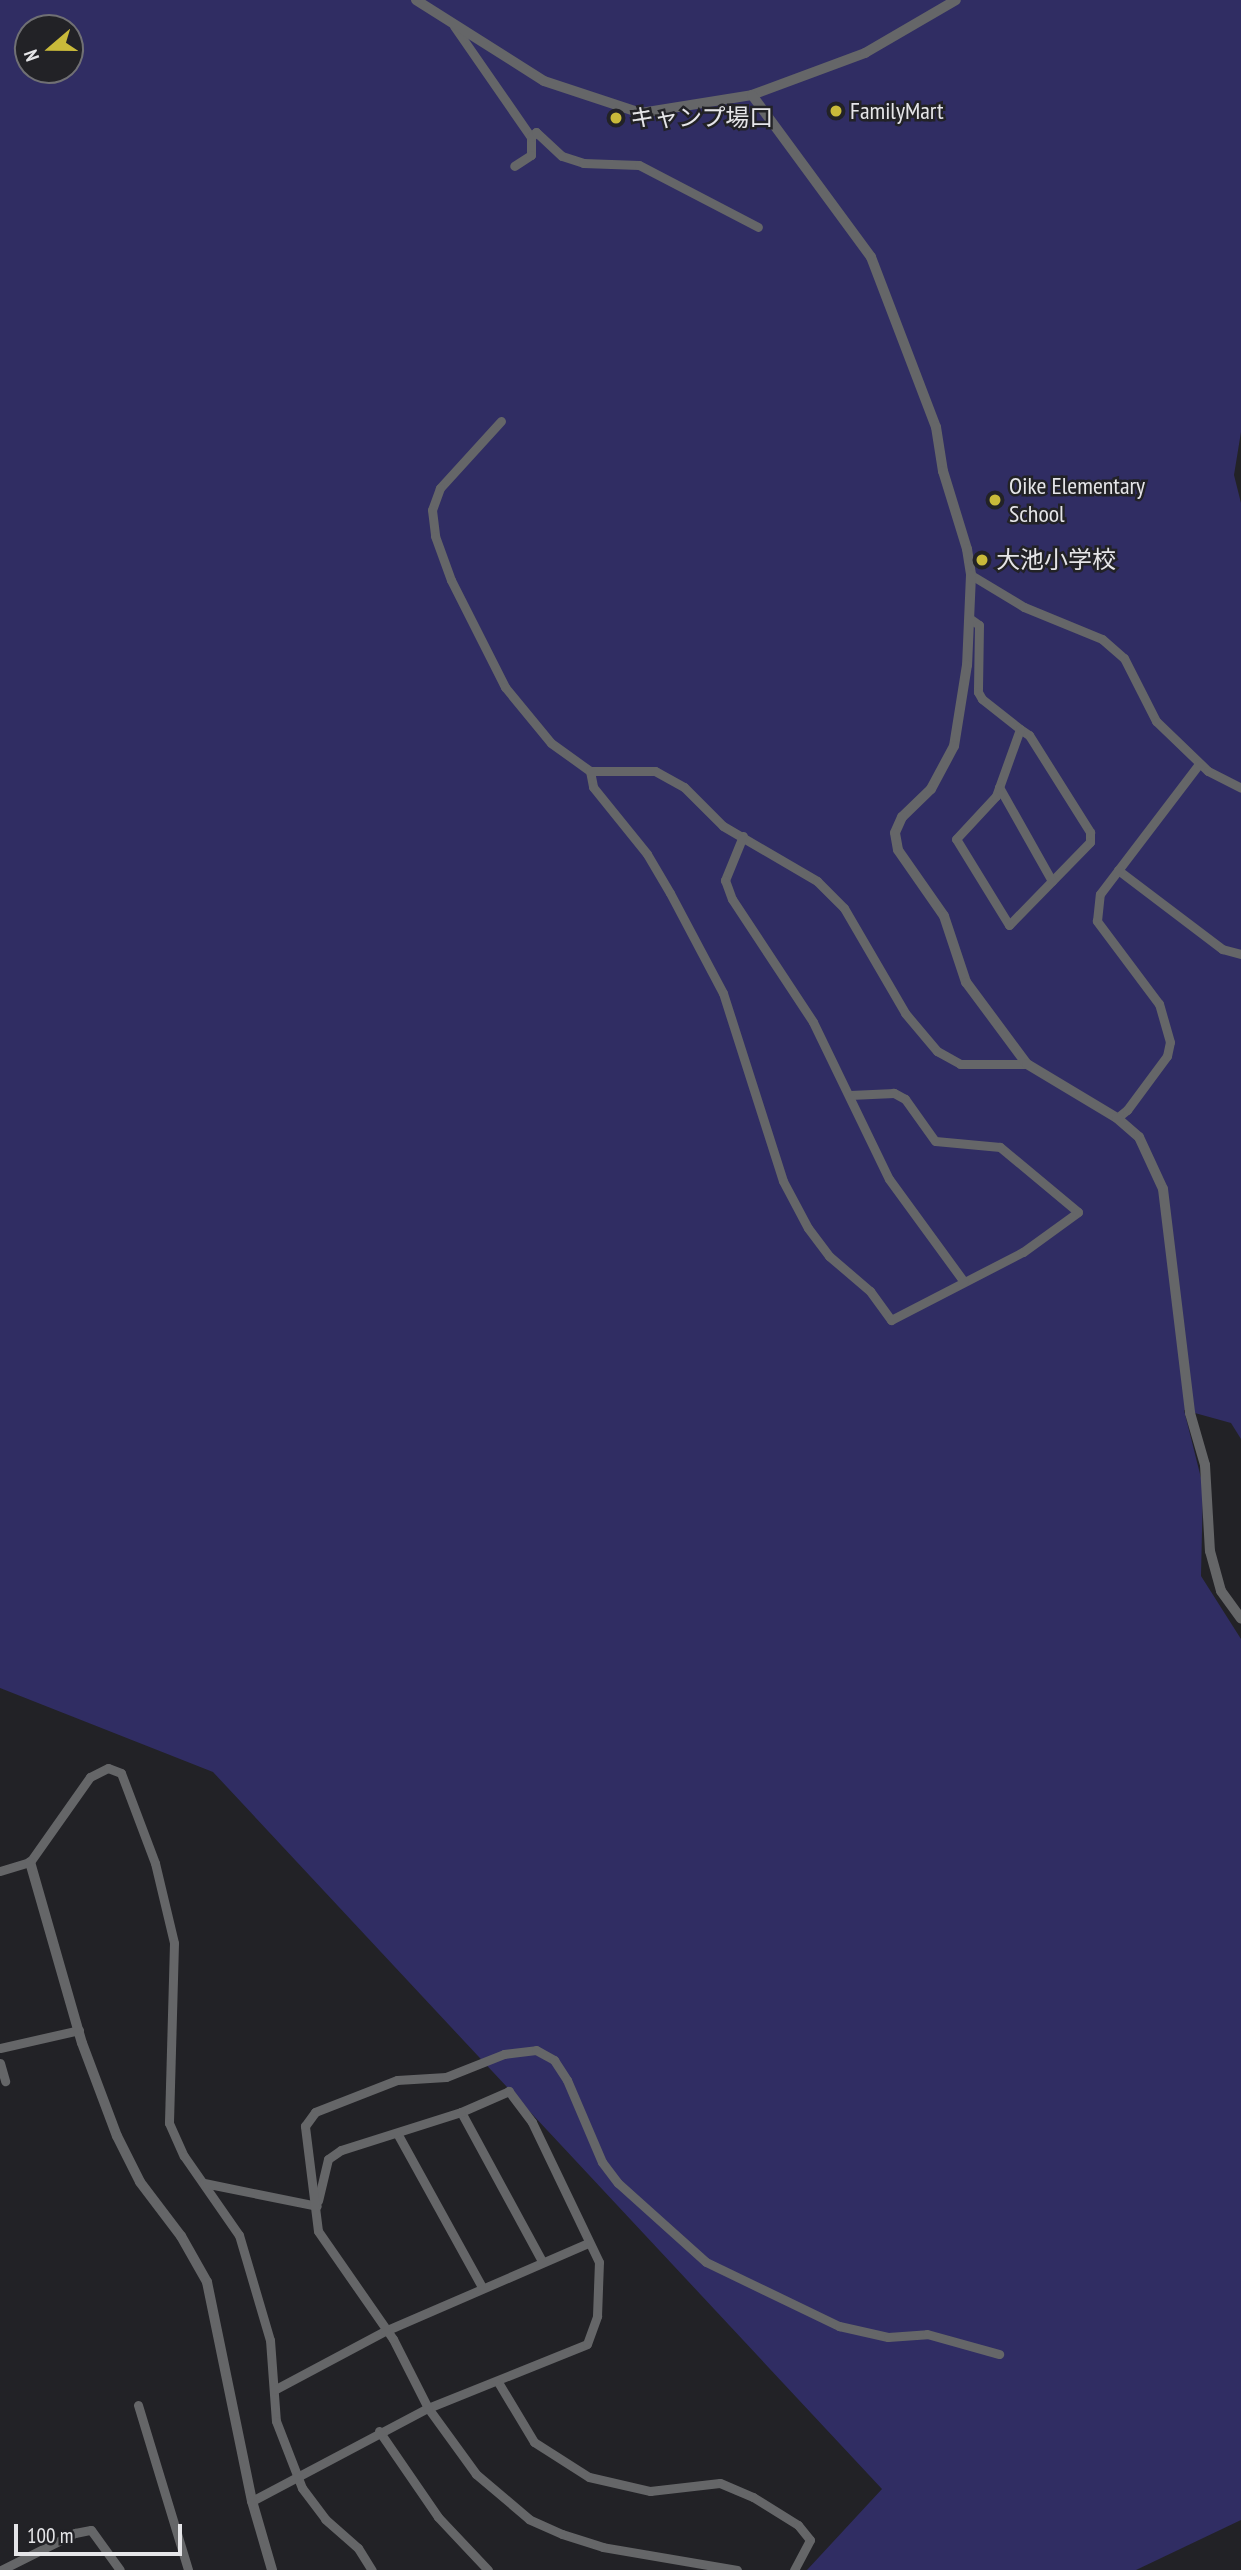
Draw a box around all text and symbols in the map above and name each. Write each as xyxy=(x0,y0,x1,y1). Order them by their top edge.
north arrow xyxy=(14,14,84,84)
text: N xyxy=(18,47,44,64)
place label: FamilyMart xyxy=(850,97,944,125)
marker: FamilyMart xyxy=(828,103,844,119)
place label: キャンプ場口 xyxy=(630,104,774,132)
marker: キャンプ場口 xyxy=(608,110,624,126)
place label: Oike Elementary School xyxy=(1009,472,1145,528)
marker: Oike Elementary School xyxy=(987,492,1003,508)
place label: 大池小学校 xyxy=(996,546,1116,574)
marker: 大池小学校 xyxy=(974,552,990,568)
scale bar xyxy=(18,2510,186,2554)
text: 100 m xyxy=(27,2522,73,2549)

